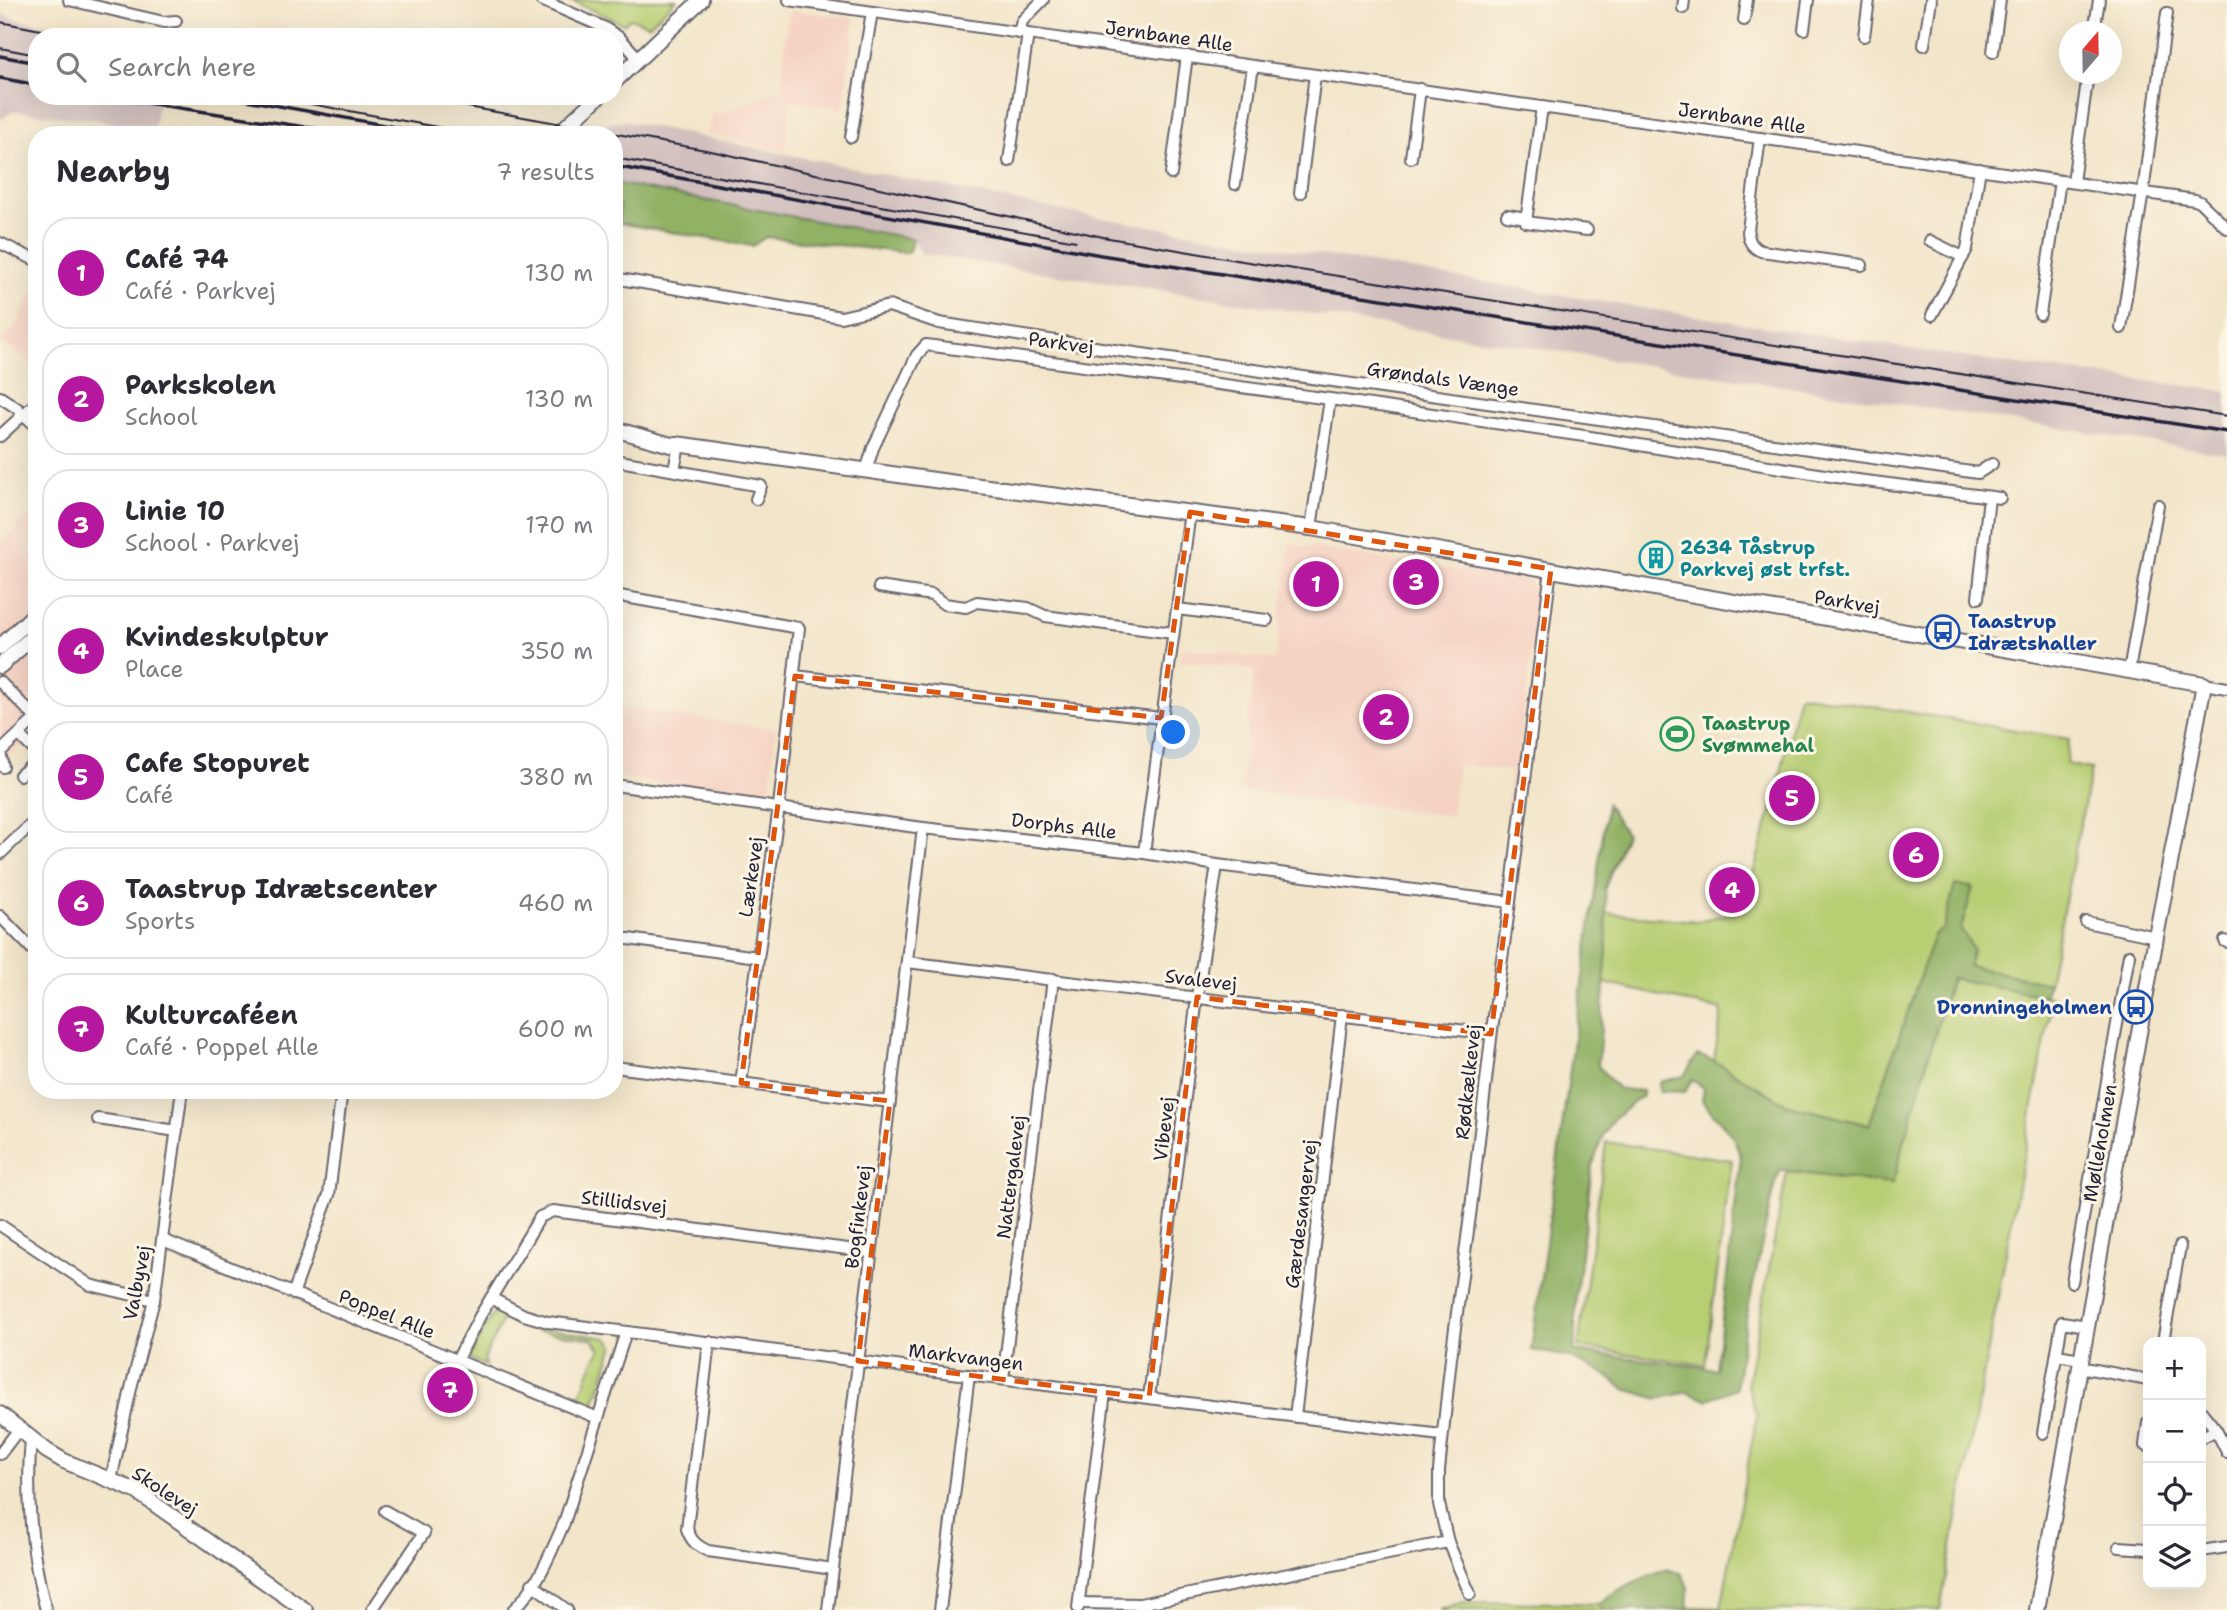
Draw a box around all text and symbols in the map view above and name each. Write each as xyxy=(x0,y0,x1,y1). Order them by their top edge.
street label: Jernbane Alle xyxy=(1103,15,1235,57)
north arrow xyxy=(2059,21,2122,84)
search box xyxy=(28,28,623,105)
icon: search xyxy=(52,48,90,86)
text: Search here xyxy=(108,49,257,84)
street label: Jernbane Alle xyxy=(1676,97,1808,139)
text: Nearby xyxy=(56,151,171,192)
text: 7 results xyxy=(496,157,595,187)
text: Café 74 xyxy=(125,241,229,276)
text: 1 xyxy=(76,258,86,288)
text: 130 m xyxy=(525,258,593,288)
text: Café · Parkvej xyxy=(125,276,276,306)
street label: Parkvej xyxy=(1027,326,1095,360)
street label: Grøndals Vænge xyxy=(1365,356,1521,402)
text: Parkskolen xyxy=(125,367,276,402)
text: 2 xyxy=(73,384,89,414)
text: 130 m xyxy=(525,384,593,414)
text: School xyxy=(125,402,197,432)
text: Linie 10 xyxy=(125,493,225,528)
text: 3 xyxy=(73,510,89,540)
text: 170 m xyxy=(525,510,593,540)
text: School · Parkvej xyxy=(125,528,299,558)
place label: 2634 Tåstrup Parkvej øst trfst. xyxy=(1680,535,1850,582)
building icon: 2634 Tåstrup Parkvej øst trfst. xyxy=(1637,539,1675,577)
pin: 3 xyxy=(1393,556,1439,608)
pin: 1 xyxy=(1293,558,1339,610)
street label: Parkvej xyxy=(1812,584,1882,620)
place label: Taastrup Idrætshaller xyxy=(1968,609,2097,656)
bus stop icon: Taastrup Idrætshaller xyxy=(1924,613,1962,651)
text: Kvindeskulptur xyxy=(125,619,329,654)
text: 4 xyxy=(73,636,89,666)
text: 350 m xyxy=(520,636,593,666)
text: Place xyxy=(125,654,184,684)
pin: 2 xyxy=(1363,691,1409,743)
place label: Taastrup Svømmehal xyxy=(1702,711,1814,758)
your location xyxy=(1156,715,1190,749)
sports icon: Taastrup Svømmehal xyxy=(1658,715,1696,753)
text: Cafe Stopuret xyxy=(125,745,310,780)
text: 5 xyxy=(74,762,88,792)
text: 380 m xyxy=(518,762,593,792)
pin: 5 xyxy=(1769,772,1815,824)
text: Café xyxy=(125,780,173,810)
street label: Dorphs Alle xyxy=(1010,807,1118,845)
pin: 6 xyxy=(1893,829,1939,881)
street label: Lærkevej xyxy=(733,835,769,919)
pin: 4 xyxy=(1709,864,1755,916)
text: Taastrup Idrætscenter xyxy=(125,871,437,906)
text: 6 xyxy=(73,888,89,918)
text: 460 m xyxy=(518,888,593,918)
text: Sports xyxy=(125,906,196,936)
street label: Svalevej xyxy=(1163,963,1239,997)
bus stop icon: Dronningeholmen xyxy=(2117,988,2155,1026)
place label: Dronningeholmen xyxy=(1937,995,2112,1020)
text: Kulturcaféen xyxy=(125,997,298,1032)
text: 7 xyxy=(73,1014,89,1044)
text: 600 m xyxy=(518,1014,593,1044)
street label: Rødkælkevej xyxy=(1450,1023,1486,1141)
text: Café · Poppel Alle xyxy=(125,1032,319,1062)
street label: Mølleholmen xyxy=(2077,1082,2123,1204)
street label: Vibevej xyxy=(1148,1095,1180,1163)
street label: Nattergalevej xyxy=(991,1114,1031,1240)
street label: Gærdesangervej xyxy=(1279,1138,1323,1290)
street label: Bogfinkevej xyxy=(839,1164,877,1270)
street label: Stillidsvej xyxy=(580,1184,668,1220)
street label: Valbyvej xyxy=(117,1243,157,1323)
street label: Poppel Alle xyxy=(335,1283,439,1345)
map controls xyxy=(2143,1337,2206,1589)
button: + xyxy=(2143,1337,2206,1400)
street label: Markvangen xyxy=(907,1338,1025,1376)
pin: 7 xyxy=(427,1364,473,1416)
button: − xyxy=(2143,1400,2206,1463)
street label: Skolevej xyxy=(127,1461,203,1521)
button: locate xyxy=(2143,1463,2206,1526)
button: layers xyxy=(2143,1526,2206,1589)

